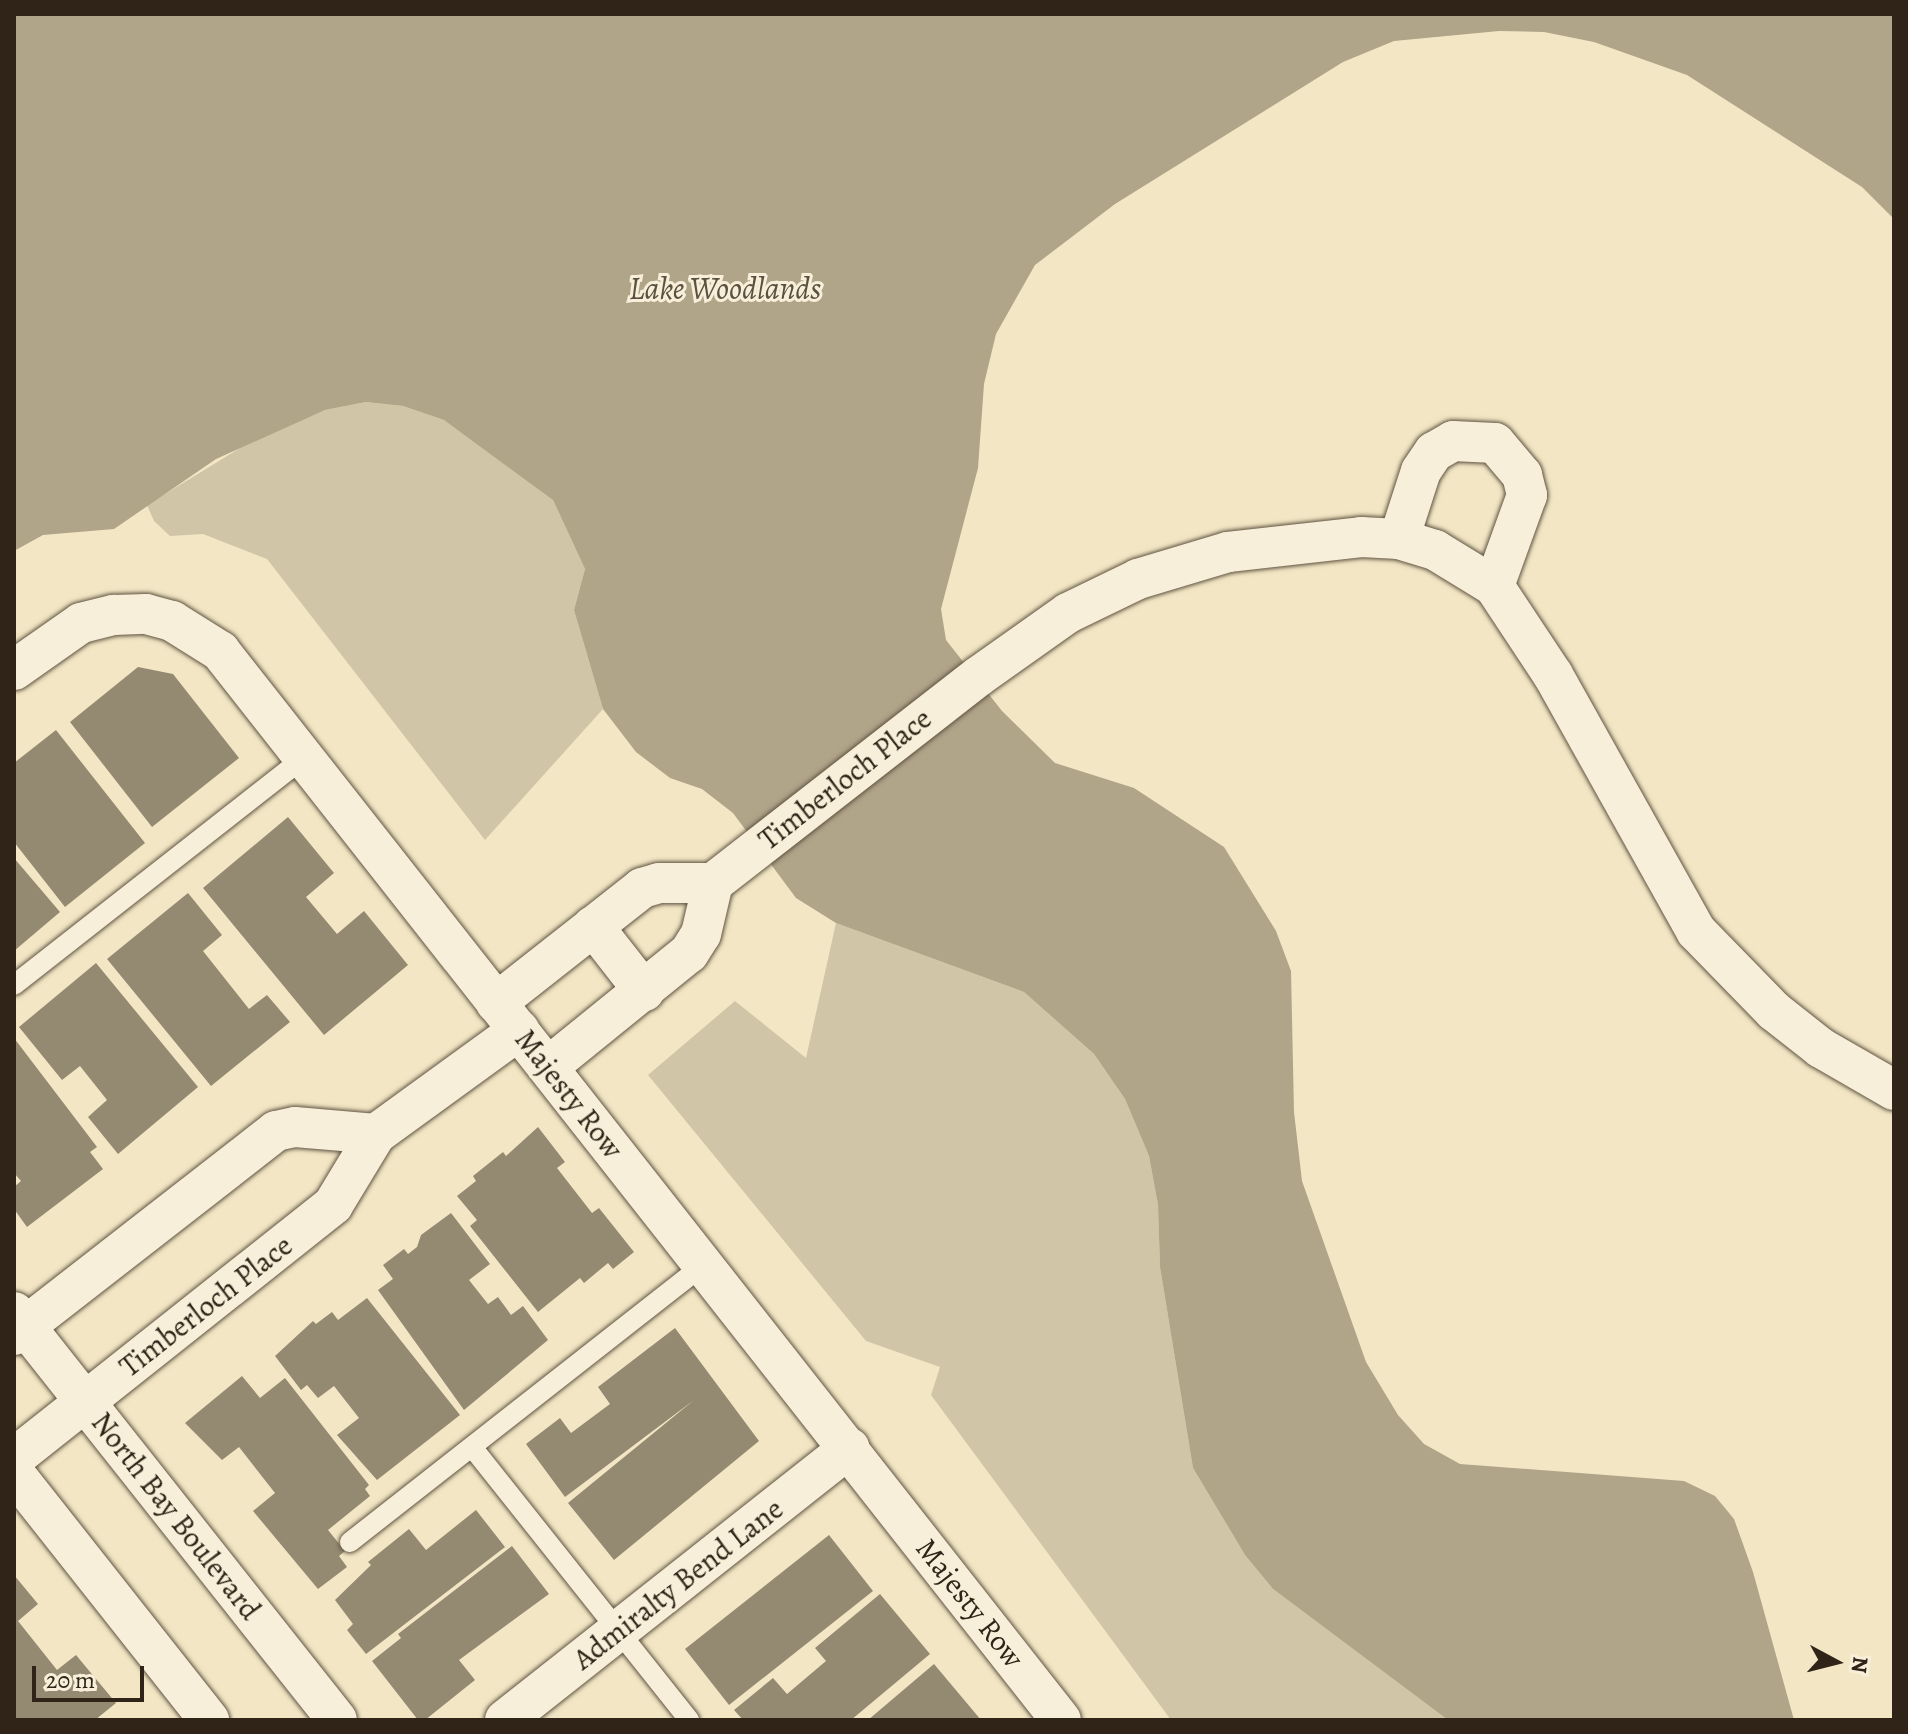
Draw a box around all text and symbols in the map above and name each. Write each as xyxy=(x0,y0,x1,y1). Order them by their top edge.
water label: Lake Woodlands xyxy=(629,269,821,307)
street label: Timberloch Place xyxy=(751,700,939,858)
street label: Majesty Row xyxy=(507,1022,631,1166)
street label: Timberloch Place xyxy=(112,1227,300,1385)
street label: North Bay Boulevard xyxy=(84,1405,268,1627)
street label: Admiralty Bend Lane xyxy=(566,1491,790,1677)
street label: Majesty Row xyxy=(908,1531,1032,1675)
north arrow xyxy=(1796,1622,1876,1702)
scale bar xyxy=(36,1650,148,1700)
text: N xyxy=(1844,1655,1876,1675)
text: 20 m xyxy=(46,1664,95,1696)

